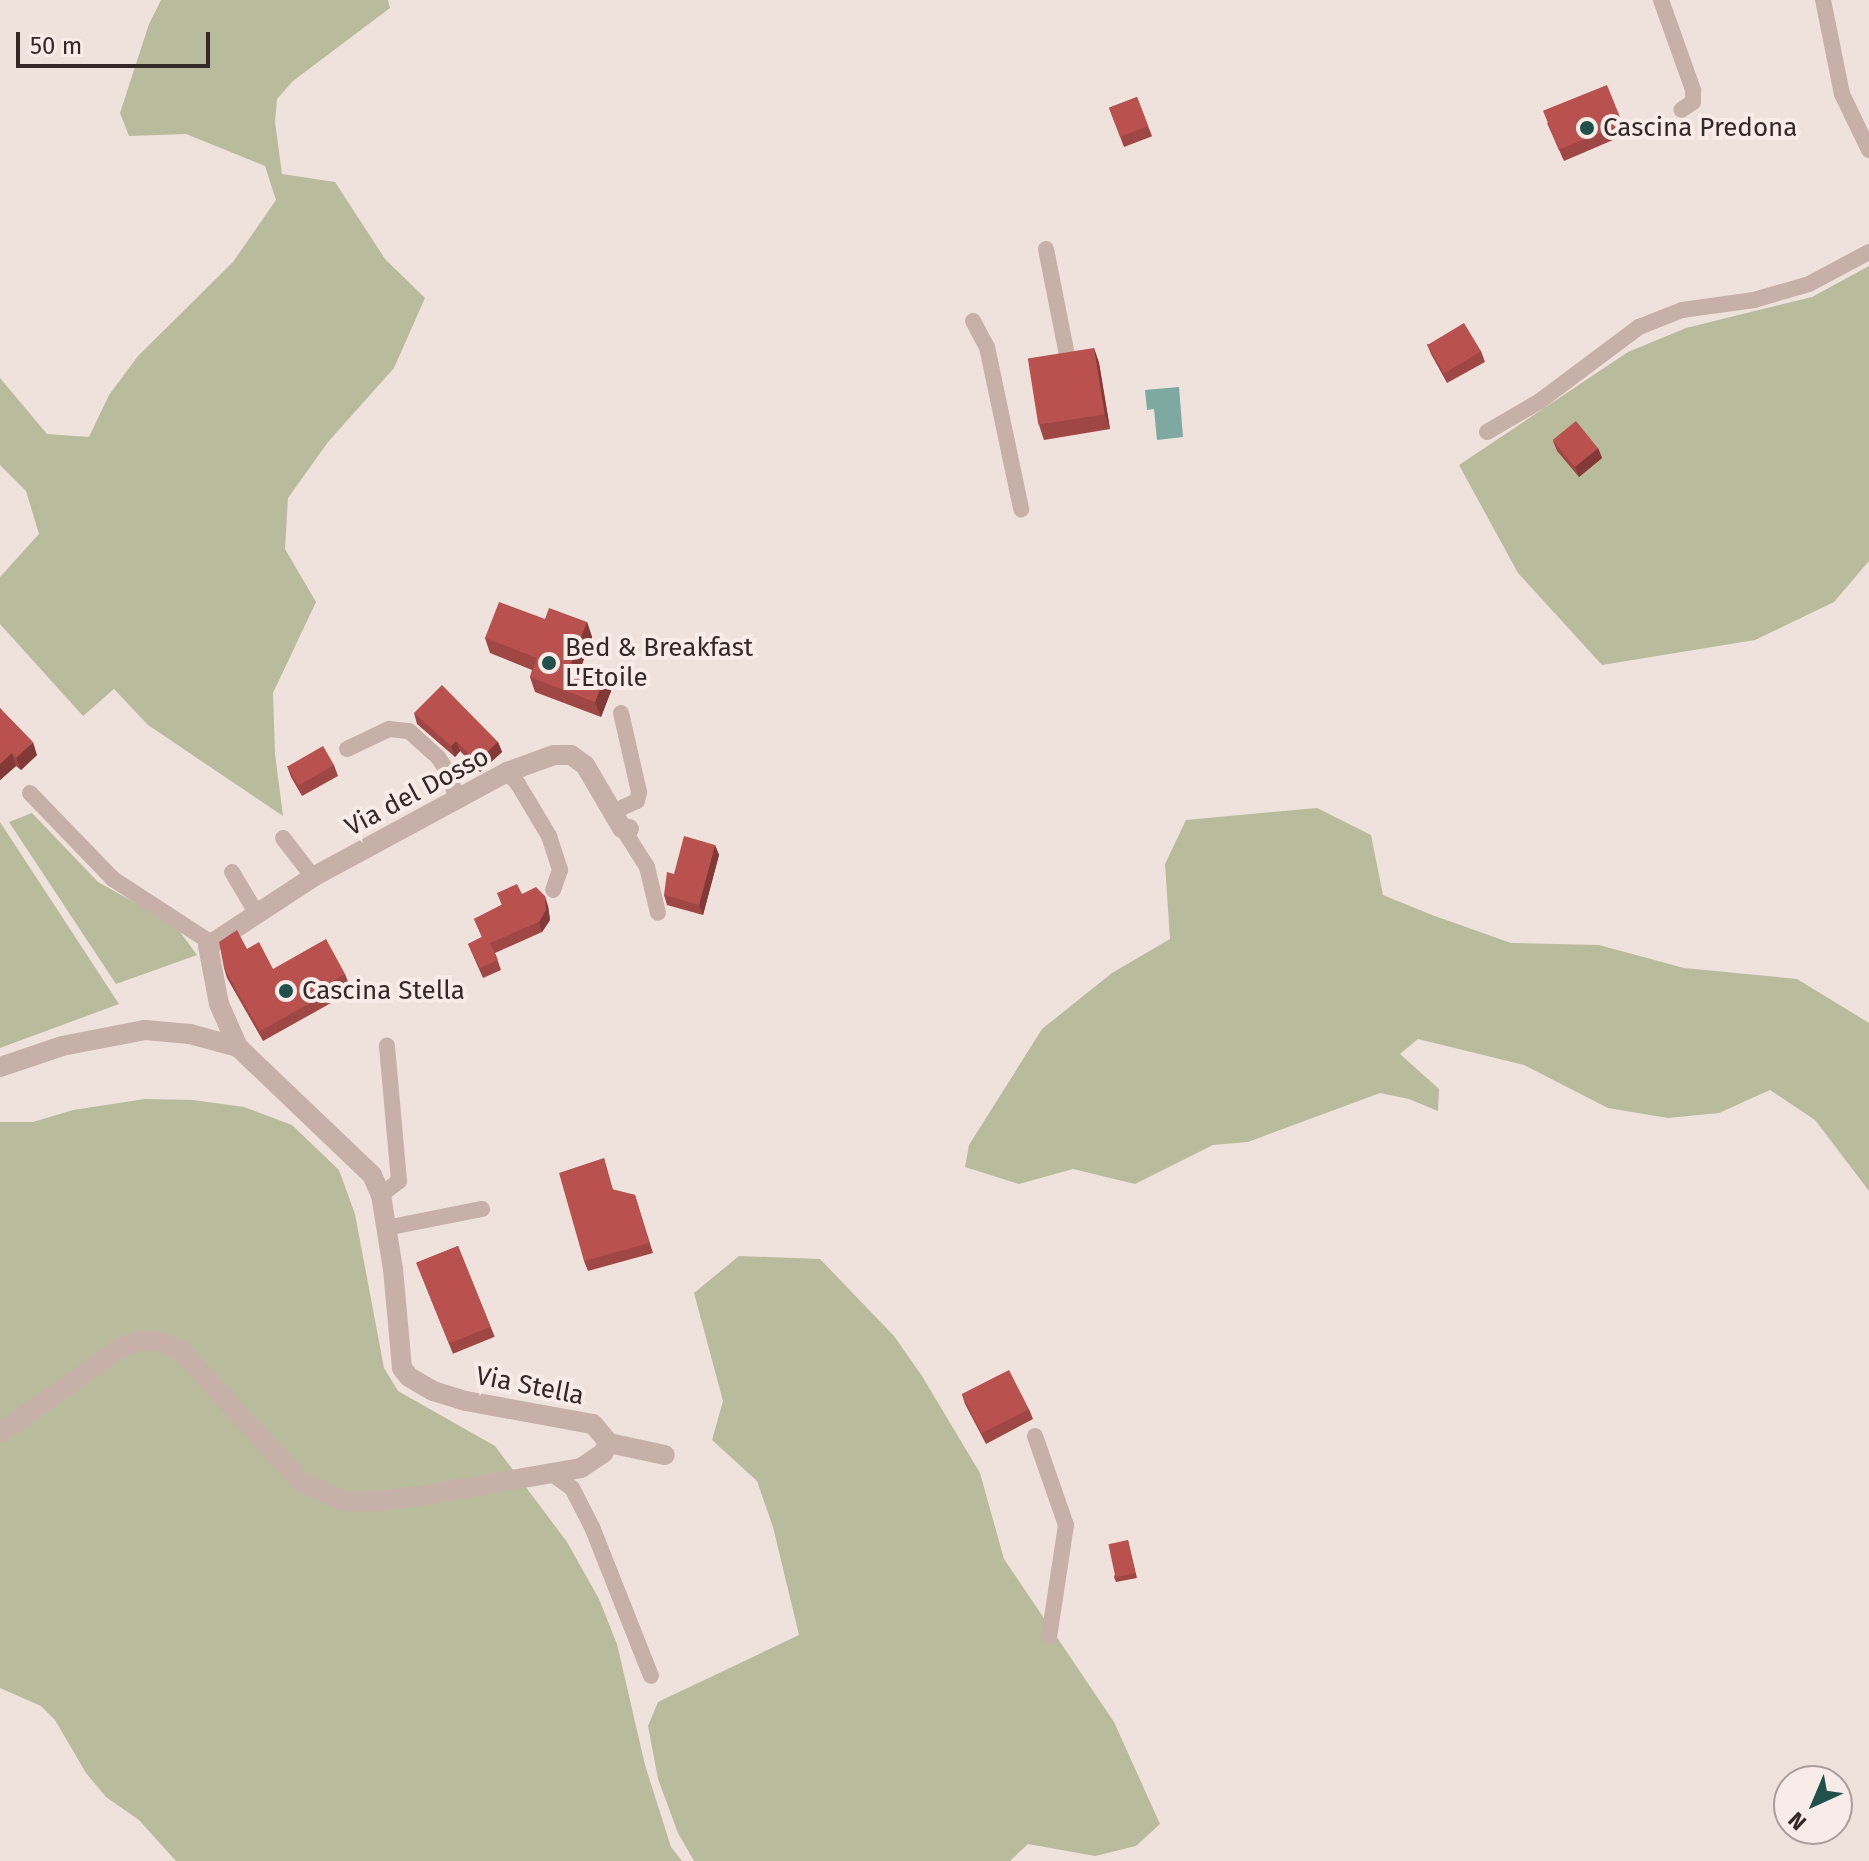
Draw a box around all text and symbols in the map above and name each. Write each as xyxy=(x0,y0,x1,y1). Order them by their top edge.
scale bar xyxy=(20,16,214,66)
text: 50 m xyxy=(30,32,82,60)
place label: Cascina Predona xyxy=(1603,112,1797,144)
marker: Cascina Predona xyxy=(1578,119,1596,137)
place label: Bed & Breakfast L'Etoile xyxy=(565,632,753,694)
marker: Bed & Breakfast L'Etoile xyxy=(540,654,558,672)
street label: Via del Dosso xyxy=(340,741,494,843)
place label: Cascina Stella xyxy=(302,975,465,1007)
marker: Cascina Stella xyxy=(277,982,295,1000)
street label: Via Stella xyxy=(473,1360,587,1412)
north arrow xyxy=(1773,1765,1853,1845)
text: N xyxy=(1783,1806,1812,1836)

